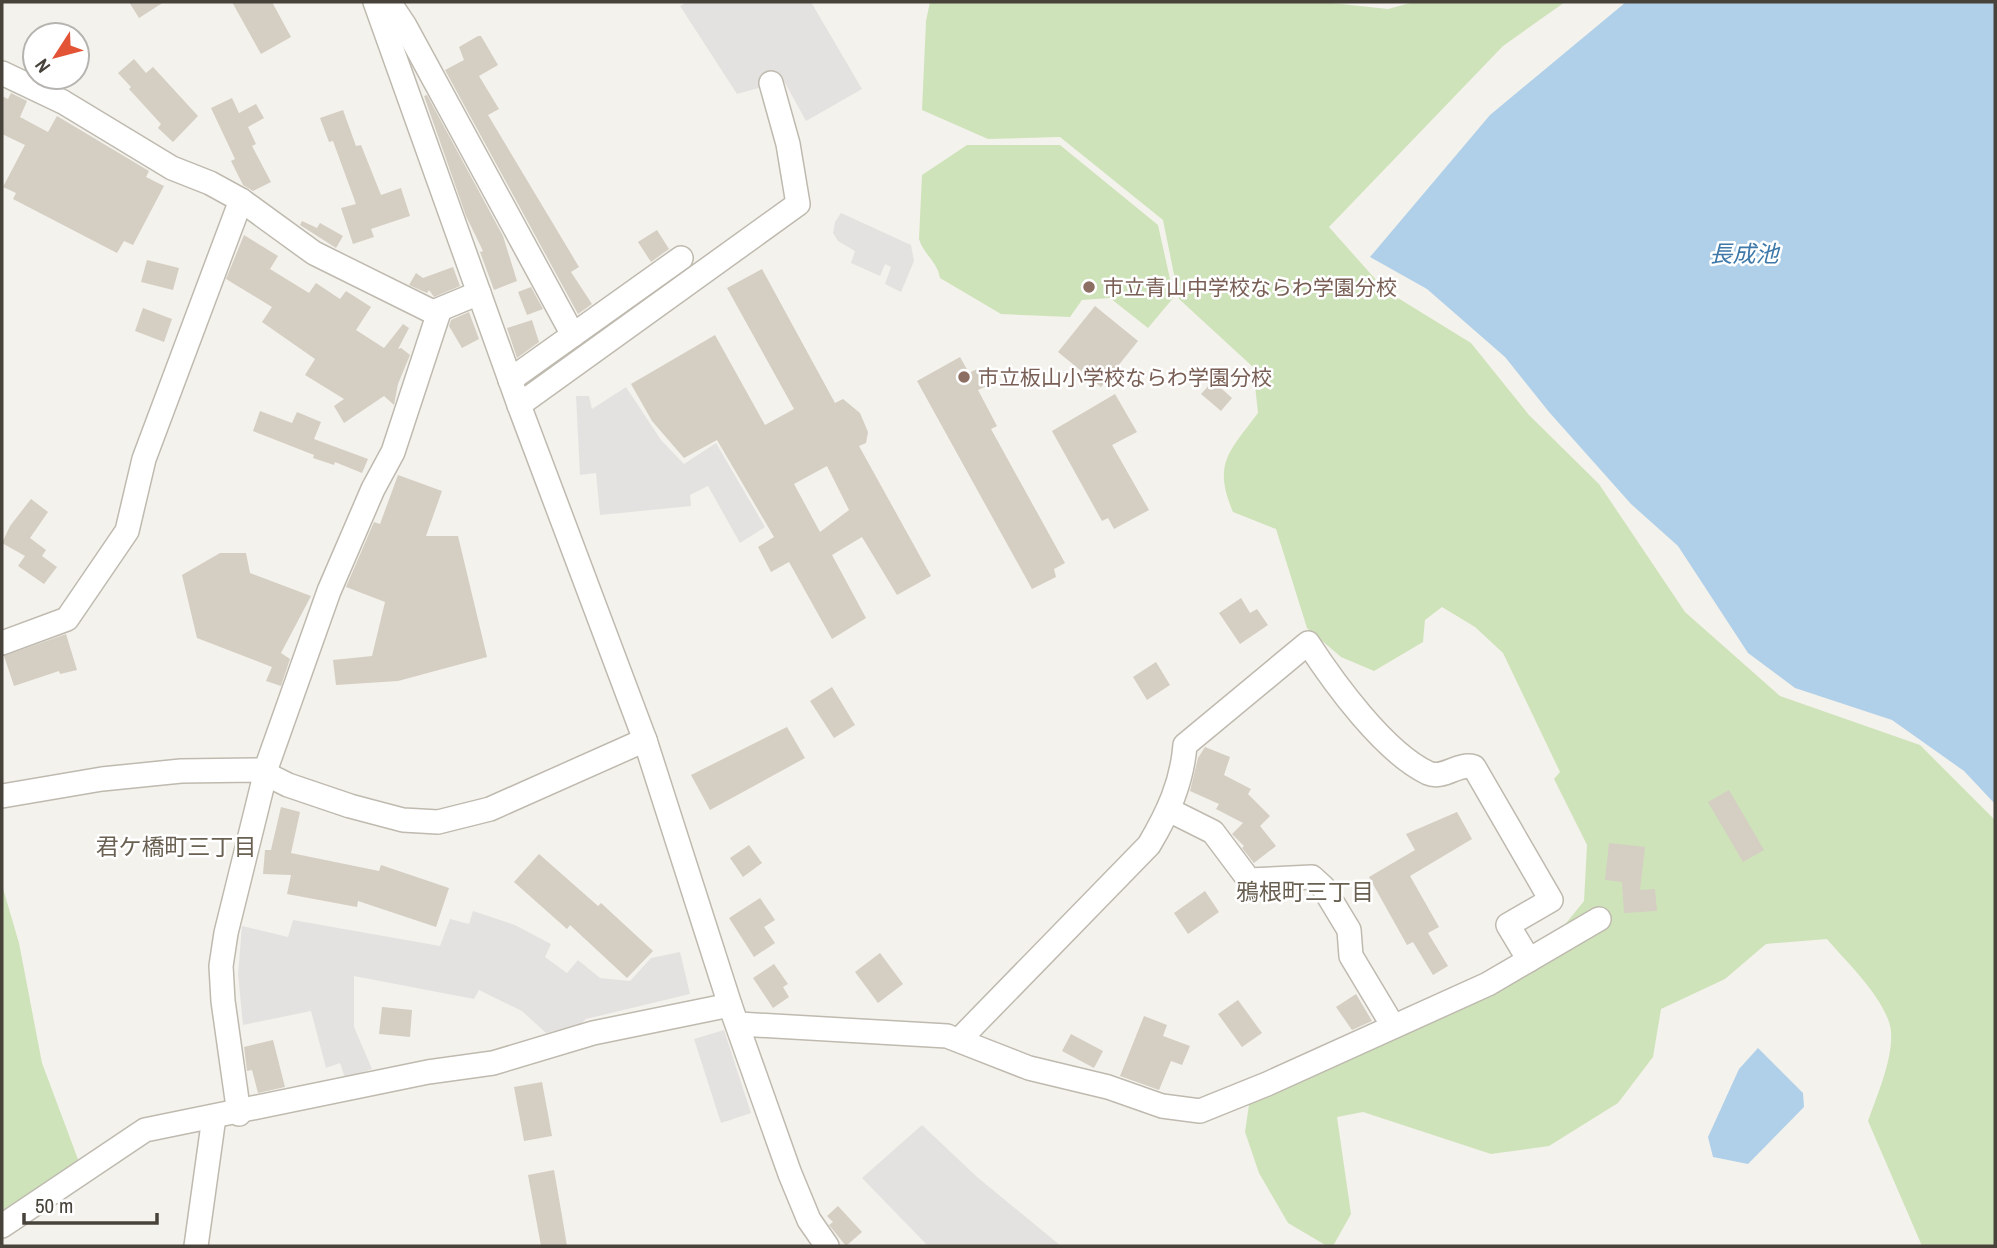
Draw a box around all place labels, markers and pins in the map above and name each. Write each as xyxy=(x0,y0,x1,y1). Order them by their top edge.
place label: 市立青山中学校ならわ学園分校 xyxy=(1103,273,1397,302)
marker: 市立青山中学校ならわ学園分校 xyxy=(1081,279,1097,295)
place label: 市立板山小学校ならわ学園分校 xyxy=(978,363,1272,392)
marker: 市立板山小学校ならわ学園分校 xyxy=(956,369,972,385)

